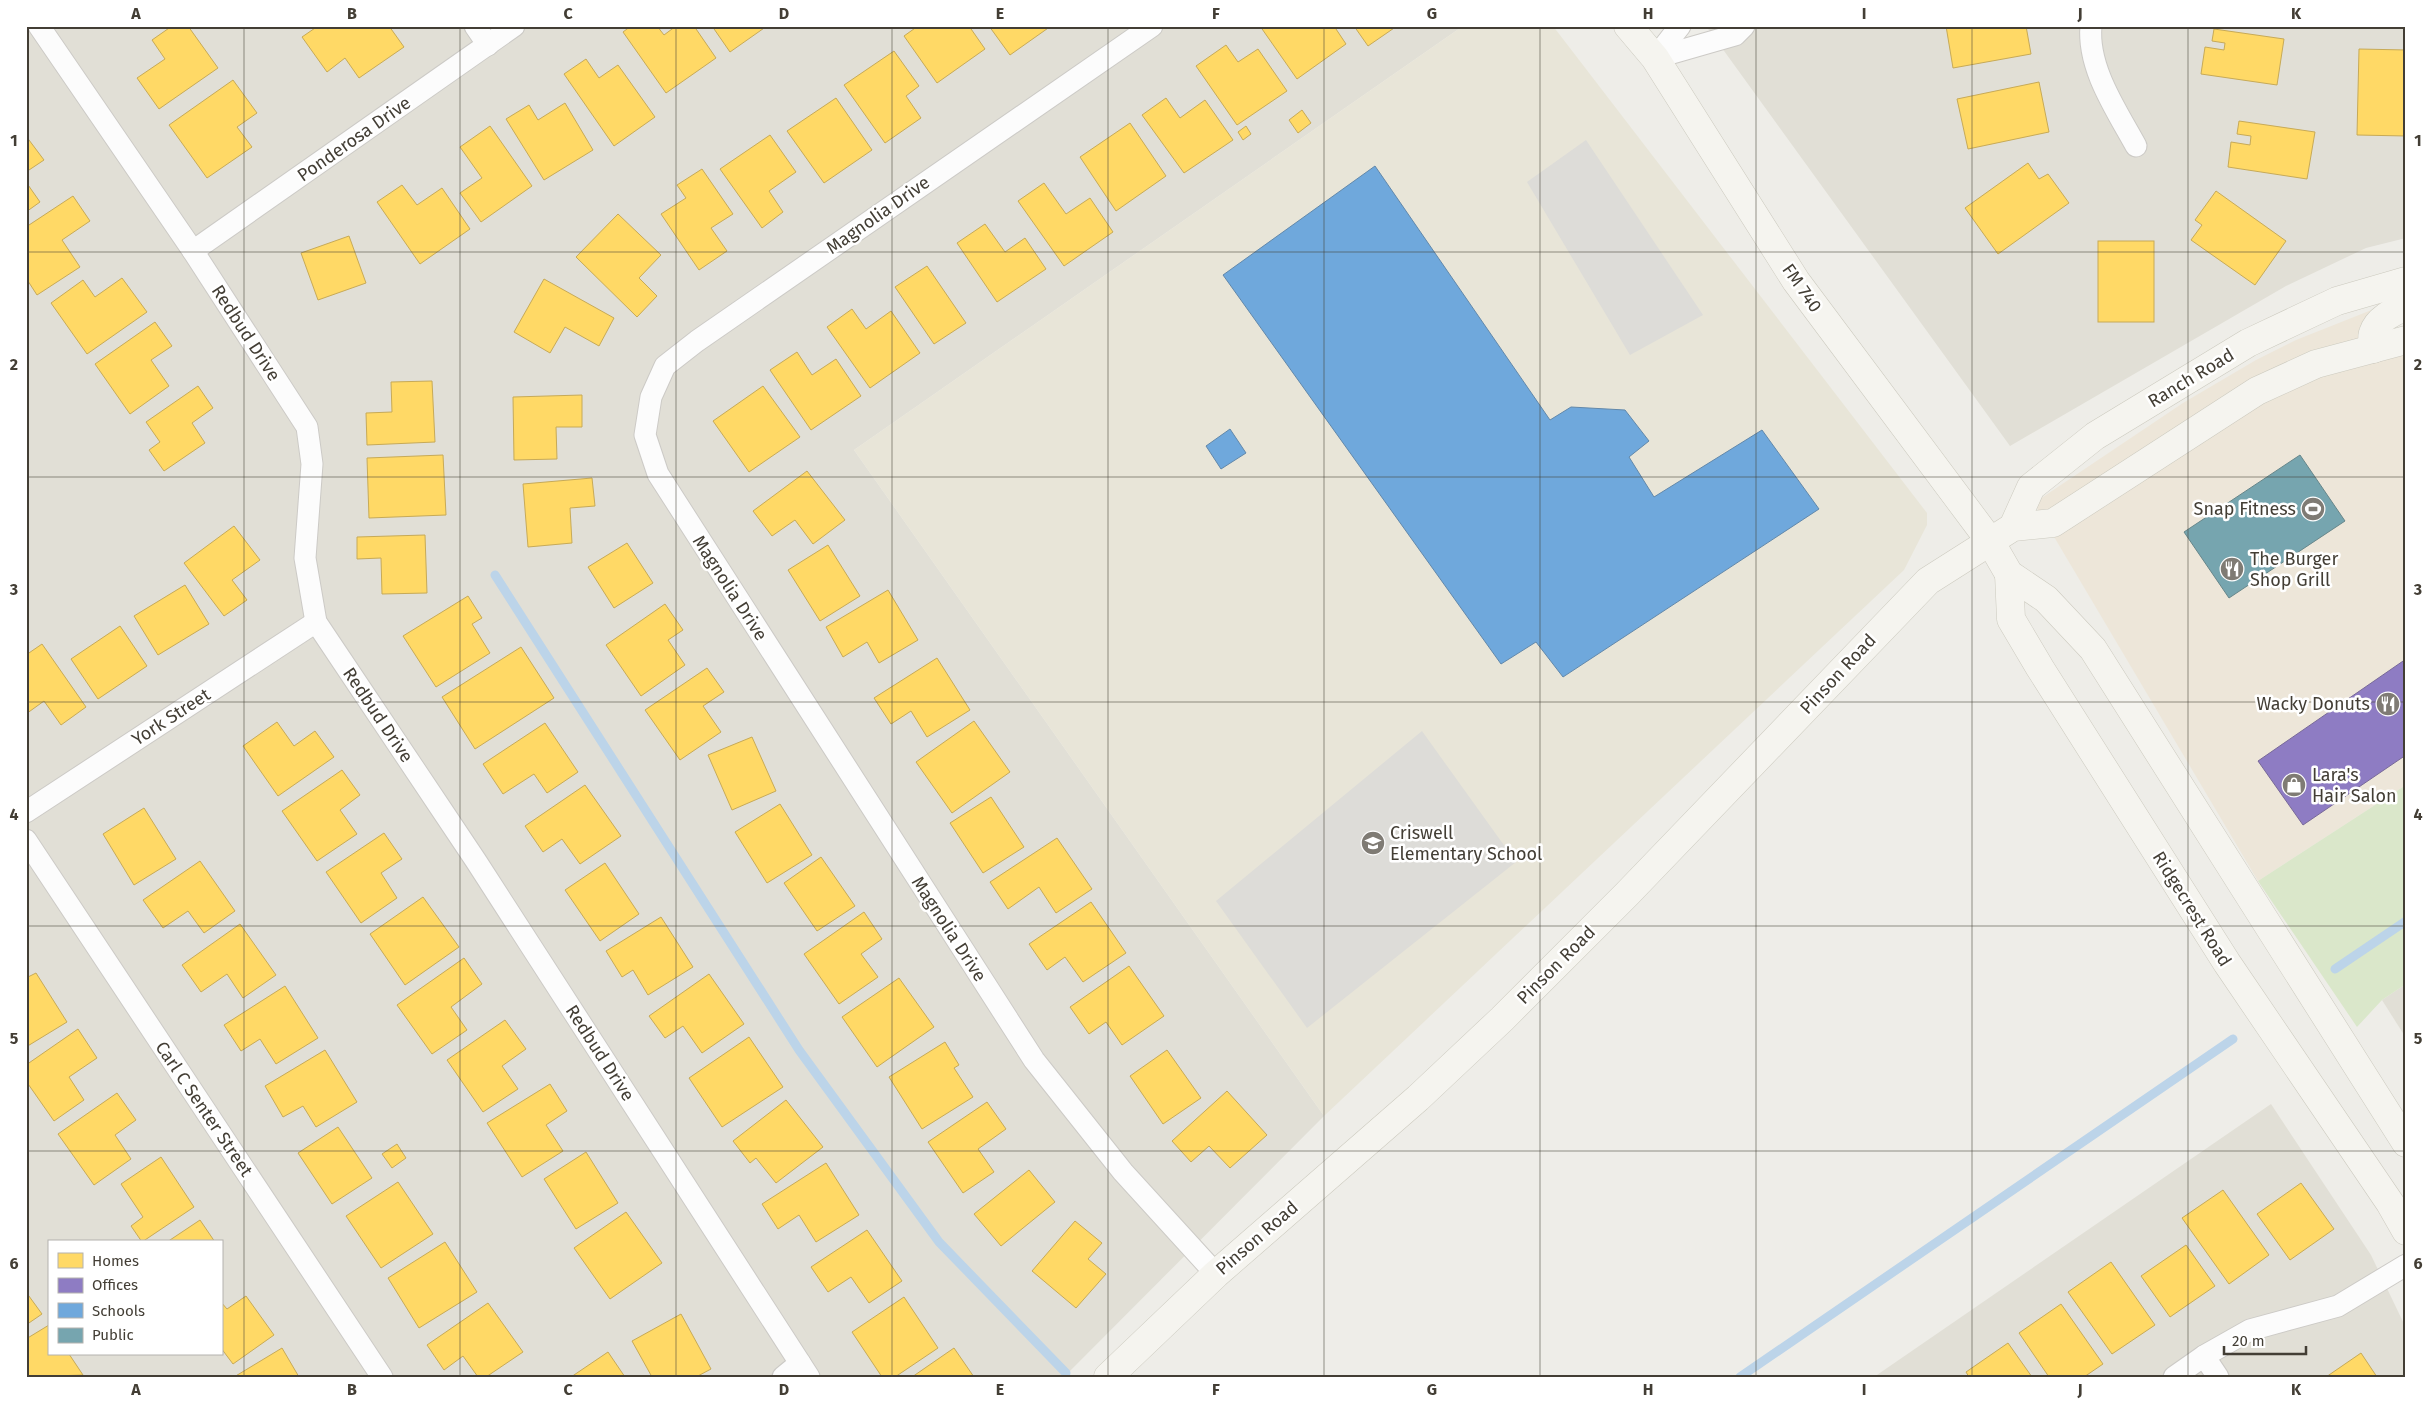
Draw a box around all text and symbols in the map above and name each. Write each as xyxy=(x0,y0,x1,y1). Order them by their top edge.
text: A xyxy=(130,4,141,23)
text: B xyxy=(347,4,357,23)
text: C xyxy=(563,4,573,23)
text: D xyxy=(779,4,789,23)
text: E xyxy=(996,4,1004,23)
text: F xyxy=(1212,4,1220,23)
text: G xyxy=(1427,4,1437,23)
text: H xyxy=(1643,4,1653,23)
text: I xyxy=(1862,4,1866,23)
text: J xyxy=(2076,4,2083,23)
text: K xyxy=(2291,4,2302,23)
street label: Ponderosa Drive xyxy=(293,92,415,186)
text: 1 xyxy=(10,131,18,150)
text: 1 xyxy=(2414,131,2422,150)
street label: Magnolia Drive xyxy=(822,171,934,259)
street label: FM 740 xyxy=(1777,260,1827,316)
street label: Redbud Drive xyxy=(207,281,285,385)
street label: Ranch Road xyxy=(2144,344,2238,412)
text: 2 xyxy=(10,355,18,374)
text: 2 xyxy=(2414,355,2422,374)
sports icon: Snap Fitness xyxy=(2300,496,2326,522)
place label: Snap Fitness xyxy=(2194,498,2296,520)
street label: Magnolia Drive xyxy=(688,531,772,645)
place label: The Burger Shop Grill xyxy=(2250,548,2338,591)
restaurant icon: The Burger Shop Grill xyxy=(2219,556,2245,582)
text: 3 xyxy=(9,580,18,599)
text: 3 xyxy=(2413,580,2422,599)
street label: Pinson Road xyxy=(1795,629,1881,719)
street label: Redbud Drive xyxy=(338,663,418,767)
street label: York Street xyxy=(128,683,215,750)
restaurant icon: Wacky Donuts xyxy=(2375,691,2401,717)
place label: Wacky Donuts xyxy=(2256,693,2370,715)
place label: Lara's Hair Salon xyxy=(2312,764,2397,807)
shop icon: Lara's Hair Salon xyxy=(2281,772,2307,798)
text: 4 xyxy=(9,805,19,824)
text: 4 xyxy=(2413,805,2423,824)
place label: Criswell Elementary School xyxy=(1390,822,1542,865)
school or university icon: Criswell Elementary School xyxy=(1360,830,1386,856)
street label: Ridgecrest Road xyxy=(2148,847,2236,971)
street label: Magnolia Drive xyxy=(907,872,991,986)
street label: Pinson Road xyxy=(1512,921,1600,1009)
street label: Redbud Drive xyxy=(561,1001,639,1105)
text: 5 xyxy=(10,1029,19,1048)
text: 5 xyxy=(2414,1029,2423,1048)
street label: Carl C Senter Street xyxy=(151,1037,258,1181)
street label: Pinson Road xyxy=(1211,1196,1303,1280)
legend xyxy=(48,1240,222,1356)
text: Homes xyxy=(92,1252,139,1270)
text: 6 xyxy=(9,1254,19,1273)
text: 6 xyxy=(2413,1254,2423,1273)
text: Offices xyxy=(92,1276,138,1294)
text: Schools xyxy=(92,1302,145,1320)
scale bar xyxy=(2224,1323,2307,1355)
text: Public xyxy=(92,1326,134,1344)
text: 20 m xyxy=(2232,1332,2265,1350)
text: A xyxy=(130,1380,141,1399)
text: B xyxy=(347,1380,357,1399)
text: C xyxy=(563,1380,573,1399)
text: D xyxy=(779,1380,789,1399)
text: E xyxy=(996,1380,1004,1399)
text: F xyxy=(1212,1380,1220,1399)
text: G xyxy=(1427,1380,1437,1399)
text: H xyxy=(1643,1380,1653,1399)
text: I xyxy=(1862,1380,1866,1399)
text: J xyxy=(2076,1380,2083,1399)
text: K xyxy=(2291,1380,2302,1399)

